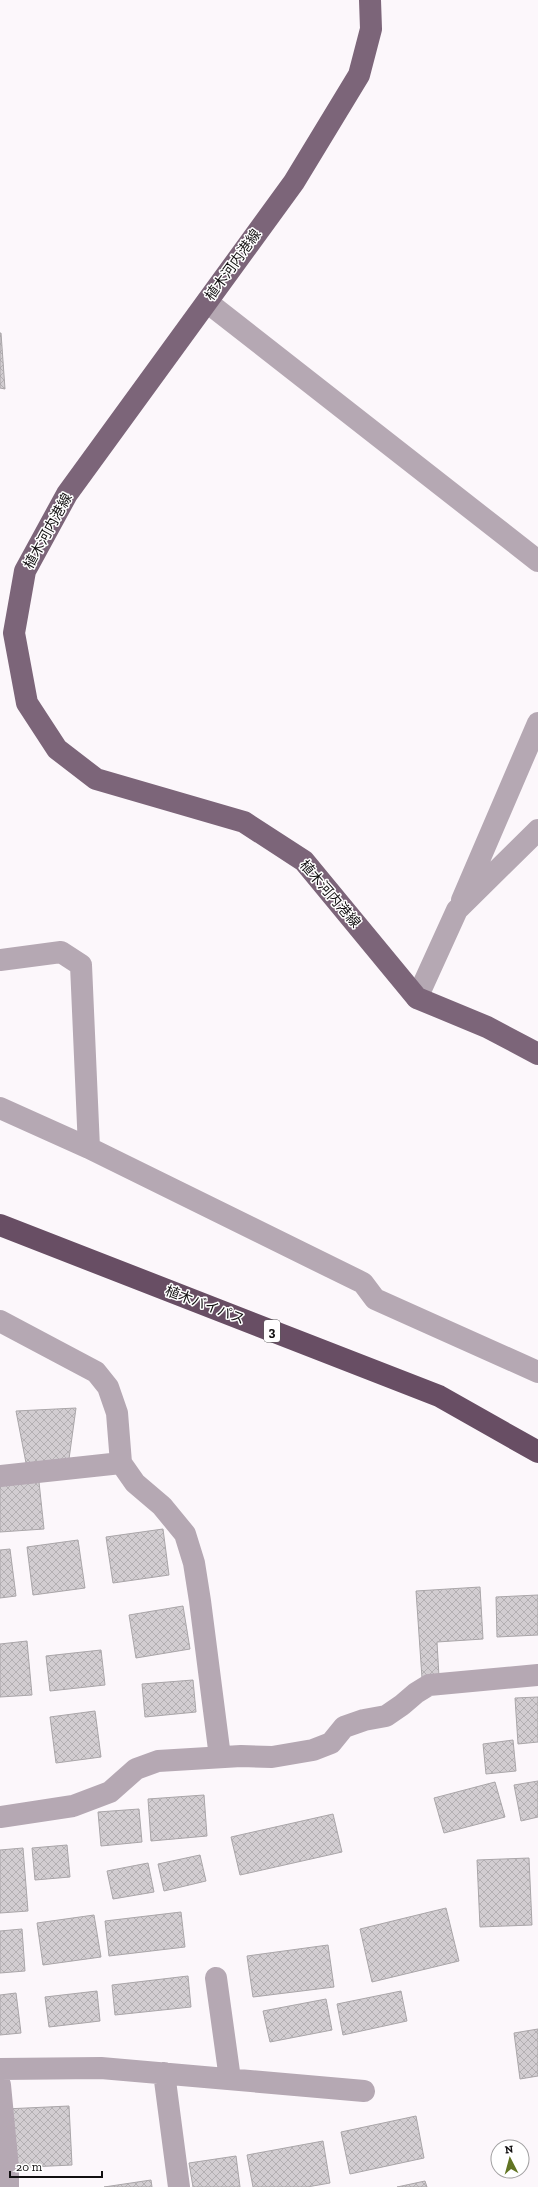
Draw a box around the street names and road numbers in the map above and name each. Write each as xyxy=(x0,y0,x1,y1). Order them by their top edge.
street label: 植木河内港線 xyxy=(201,226,265,304)
street label: 植木河内港線 xyxy=(20,490,76,572)
street label: 植木河内港線 xyxy=(296,857,364,931)
street label: 植木バイパス xyxy=(163,1282,247,1328)
road number: 3 xyxy=(264,1320,280,1342)

